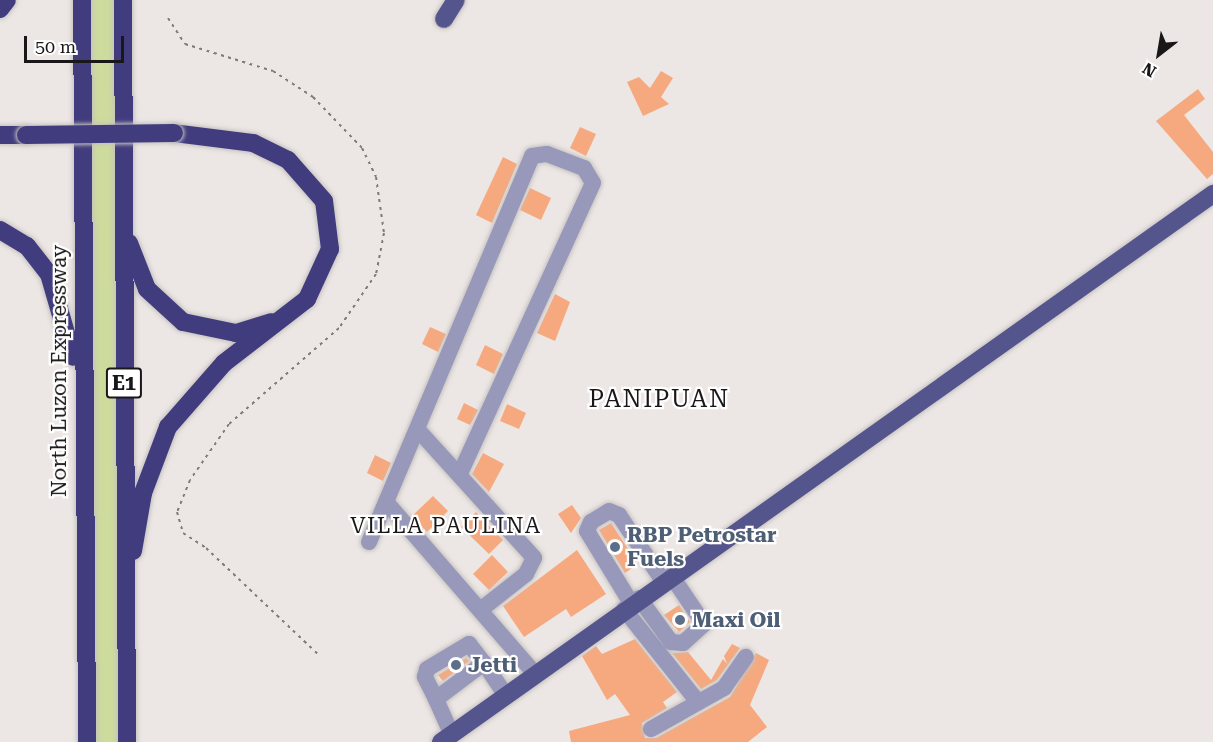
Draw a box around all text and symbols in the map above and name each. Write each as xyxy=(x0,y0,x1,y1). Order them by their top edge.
scale bar xyxy=(27,24,128,62)
north arrow xyxy=(1129,24,1189,84)
text: 50 m xyxy=(35,36,76,57)
text: N xyxy=(1139,59,1160,81)
street label: North Luzon Expressway xyxy=(46,245,72,497)
road number: E1 xyxy=(104,366,144,400)
district label: PANIPUAN xyxy=(588,386,730,414)
district label: VILLA PAULINA xyxy=(350,513,542,539)
place label: RBP Petrostar Fuels xyxy=(627,522,776,572)
marker: RBP Petrostar Fuels xyxy=(608,540,622,554)
place label: Maxi Oil xyxy=(692,607,780,633)
marker: Maxi Oil xyxy=(673,613,687,627)
place label: Jetti xyxy=(468,652,517,678)
marker: Jetti xyxy=(449,658,463,672)

